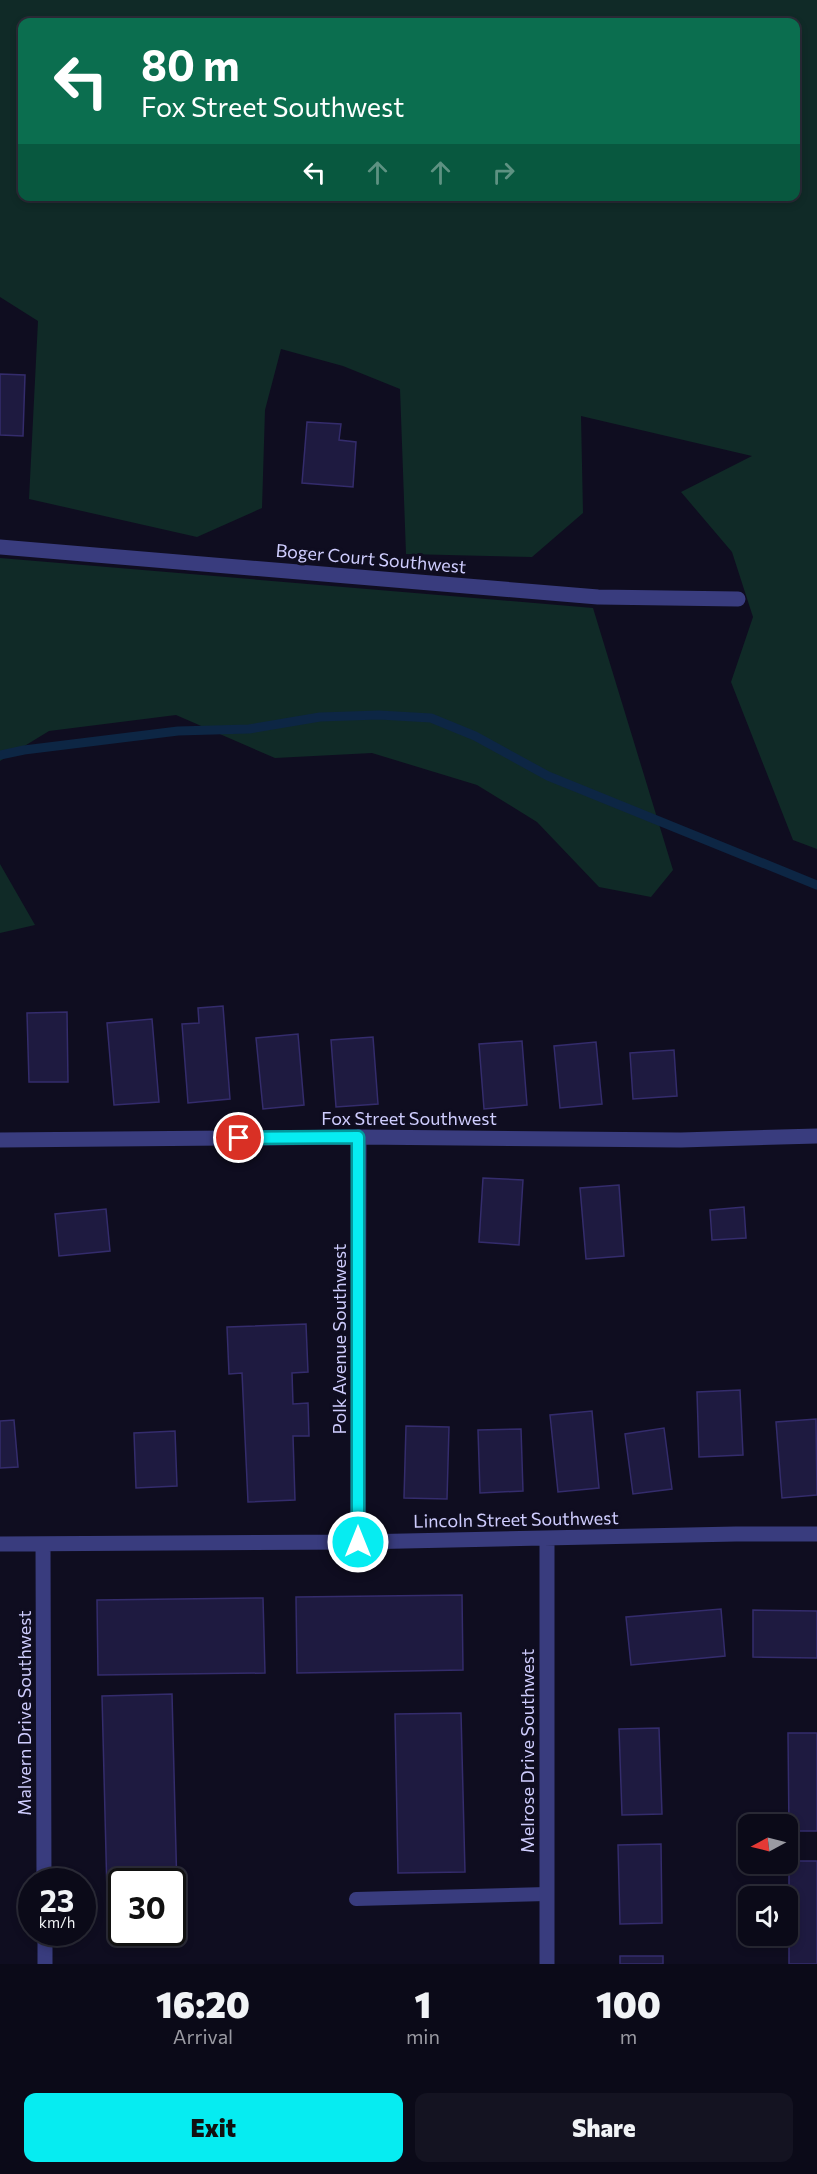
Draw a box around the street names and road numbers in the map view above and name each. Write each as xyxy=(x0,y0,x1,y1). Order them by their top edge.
street label: Boger Court Southwest xyxy=(275,539,467,577)
street label: Fox Street Southwest xyxy=(321,1107,497,1129)
street label: Polk Avenue Southwest xyxy=(328,1244,350,1434)
street label: Lincoln Street Southwest xyxy=(413,1506,619,1532)
street label: Malvern Drive Southwest xyxy=(13,1610,35,1816)
street label: Melrose Drive Southwest xyxy=(516,1649,538,1853)

